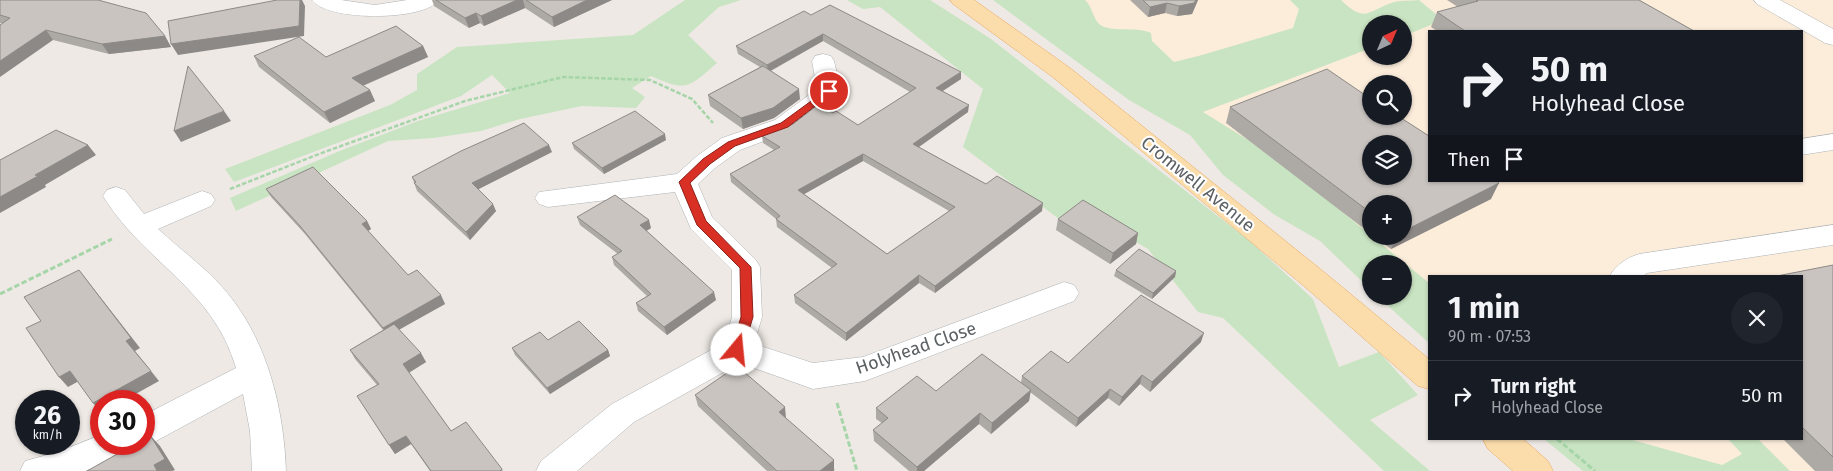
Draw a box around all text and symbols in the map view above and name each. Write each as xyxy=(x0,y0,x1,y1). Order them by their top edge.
north arrow xyxy=(1362,15,1412,65)
map controls xyxy=(1362,15,1412,305)
text: 50 m xyxy=(1531,48,1608,90)
icon: right xyxy=(1448,50,1513,115)
pin xyxy=(808,70,850,112)
button: search xyxy=(1362,75,1412,125)
icon: arrive xyxy=(815,77,843,105)
text: Holyhead Close xyxy=(1531,90,1685,117)
street label: Cromwell Avenue xyxy=(1137,131,1259,237)
button: layers xyxy=(1362,135,1412,185)
icon: arrive xyxy=(1500,145,1528,173)
text: Then xyxy=(1448,148,1490,171)
button: + xyxy=(1362,195,1412,245)
button: − xyxy=(1362,255,1412,305)
text: 1 min xyxy=(1448,290,1520,326)
button: close xyxy=(1731,292,1783,344)
street label: Holyhead Close xyxy=(853,317,979,379)
position arrow xyxy=(710,323,762,375)
text: 90 m · 07:53 xyxy=(1448,327,1531,346)
text: Turn right xyxy=(1491,375,1576,398)
icon: right xyxy=(1448,382,1476,410)
text: 50 m xyxy=(1742,384,1783,407)
speed limit sign: 30 xyxy=(90,390,155,455)
text: Holyhead Close xyxy=(1491,398,1603,417)
text: 26 xyxy=(34,401,61,431)
text: km/h xyxy=(33,428,62,442)

